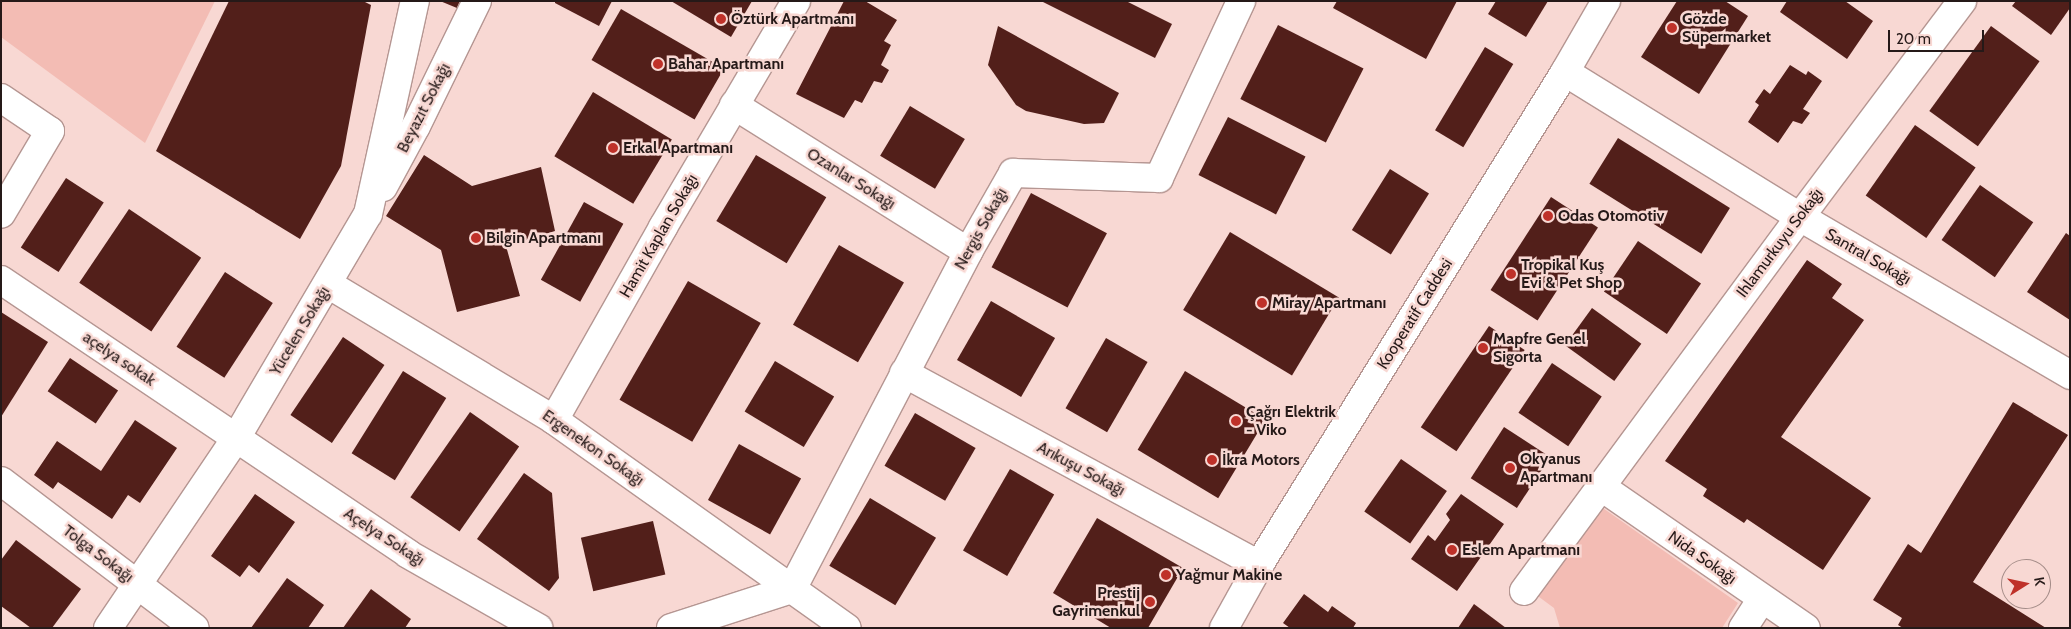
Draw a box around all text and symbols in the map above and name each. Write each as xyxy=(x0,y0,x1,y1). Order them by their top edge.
place label: Öztürk Apartmanı xyxy=(731,9,854,29)
place label: Gözde Süpermarket xyxy=(1682,9,1771,47)
marker: Öztürk Apartmanı xyxy=(715,13,727,25)
scale bar xyxy=(1891,20,1987,52)
marker: Gözde Süpermarket xyxy=(1666,22,1678,34)
text: 20 m xyxy=(1896,30,1931,48)
place label: Bahar Apartmanı xyxy=(668,54,784,74)
marker: Bahar Apartmanı xyxy=(652,58,664,70)
street label: Beyazıt Sokağı xyxy=(393,60,455,156)
place label: Erkal Apartmanı xyxy=(623,138,733,158)
marker: Erkal Apartmanı xyxy=(607,142,619,154)
street label: Ozanlar Sokağı xyxy=(803,144,899,214)
street label: Hamit Kaplan Sokağı xyxy=(616,171,702,301)
street label: Nergis Sokağı xyxy=(951,185,1011,273)
street label: Ihlamurkuyu Sokağı xyxy=(1733,185,1827,301)
place label: Odas Otomotiv xyxy=(1558,206,1664,226)
marker: Odas Otomotiv xyxy=(1542,210,1554,222)
street label: Santral Sokağı xyxy=(1822,225,1914,289)
place label: Bilgin Apartmanı xyxy=(486,228,601,248)
marker: Bilgin Apartmanı xyxy=(470,232,482,244)
street label: Kooperatif Caddesi xyxy=(1373,255,1457,373)
place label: Tropikal Kuş Evi & Pet Shop xyxy=(1521,255,1622,293)
marker: Tropikal Kuş Evi & Pet Shop xyxy=(1505,268,1517,280)
street label: Yücelen Sokağı xyxy=(266,283,334,379)
place label: Miray Apartmanı xyxy=(1272,293,1386,313)
marker: Miray Apartmanı xyxy=(1256,297,1268,309)
street label: açelya sokak xyxy=(79,328,159,390)
place label: Mapfre Genel Sigorta xyxy=(1493,329,1586,367)
marker: Mapfre Genel Sigorta xyxy=(1477,342,1489,354)
place label: Çağrı Elektrik - Viko xyxy=(1246,402,1336,440)
street label: Ergenekon Sokağı xyxy=(539,406,647,490)
marker: Çağrı Elektrik - Viko xyxy=(1230,415,1242,427)
street label: Arıkuşu Sokağı xyxy=(1034,438,1128,500)
place label: Okyanus Apartmanı xyxy=(1520,449,1592,487)
place label: İkra Motors xyxy=(1222,450,1300,470)
marker: İkra Motors xyxy=(1206,454,1218,466)
marker: Okyanus Apartmanı xyxy=(1504,462,1516,474)
street label: Açelya Sokağı xyxy=(340,504,428,570)
street label: Tolga Sokağı xyxy=(59,521,137,587)
street label: Nida Sokağı xyxy=(1664,527,1740,589)
place label: Eslem Apartmanı xyxy=(1462,540,1580,560)
marker: Eslem Apartmanı xyxy=(1446,544,1458,556)
north arrow xyxy=(2001,559,2051,609)
place label: Yağmur Makine xyxy=(1176,565,1282,585)
marker: Yağmur Makine xyxy=(1160,569,1172,581)
text: K xyxy=(2030,576,2049,587)
place label: Prestij Gayrimenkul xyxy=(1052,583,1140,621)
marker: Prestij Gayrimenkul xyxy=(1144,596,1156,608)

